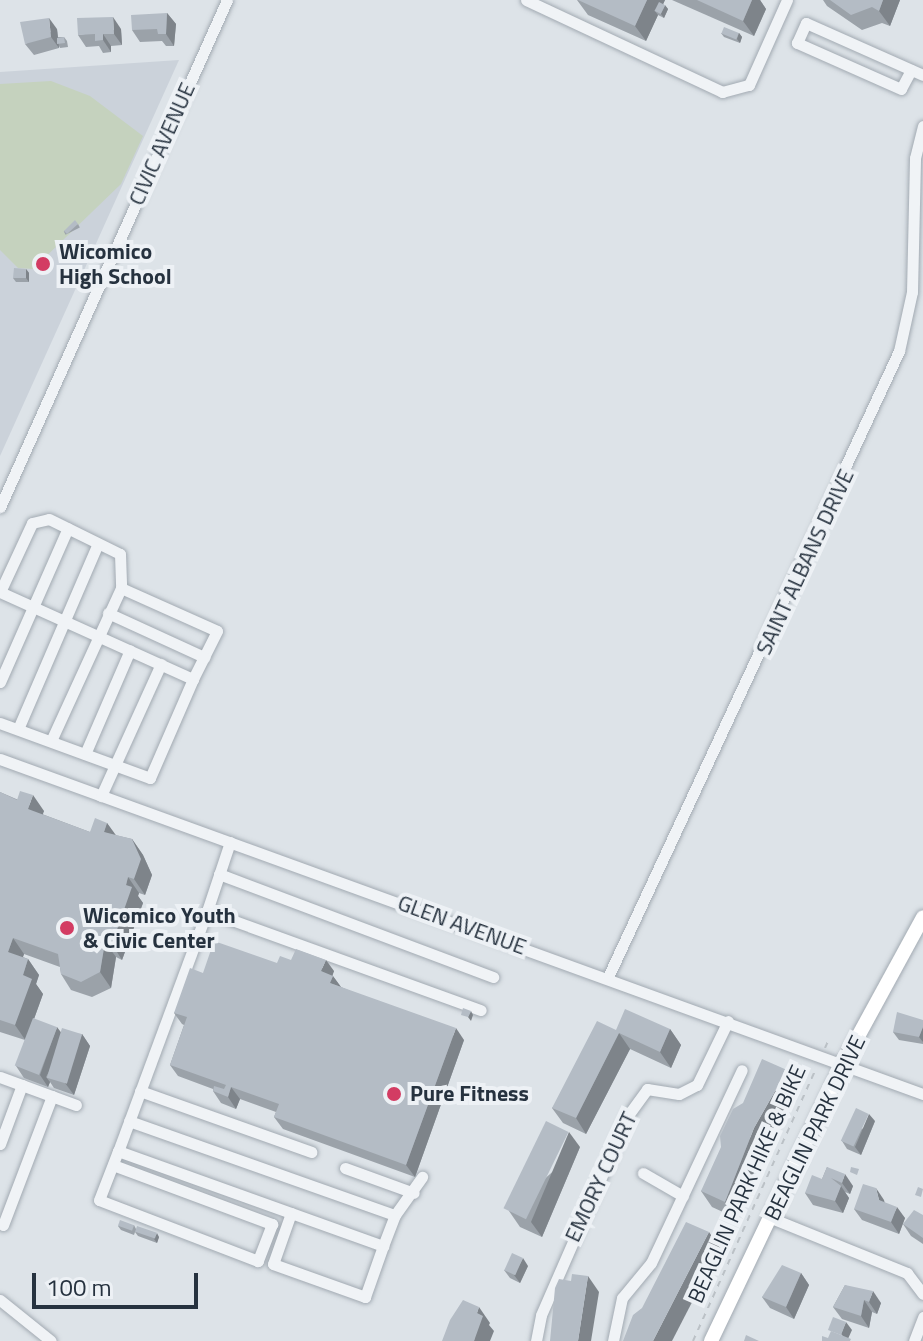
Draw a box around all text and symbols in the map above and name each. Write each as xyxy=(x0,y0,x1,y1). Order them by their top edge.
street label: CIVIC AVENUE xyxy=(123,79,201,209)
place label: Wicomico High School xyxy=(59,238,172,290)
marker: Wicomico High School xyxy=(34,255,52,273)
street label: SAINT ALBANS DRIVE xyxy=(750,465,860,659)
street label: GLEN AVENUE xyxy=(394,890,530,960)
place label: Wicomico Youth & Civic Center xyxy=(83,902,236,954)
marker: Wicomico Youth & Civic Center xyxy=(58,919,76,937)
street label: BEAGLIN PARK DRIVE xyxy=(759,1031,871,1225)
street label: BEAGLIN PARK HIKE & BIKE xyxy=(683,1061,811,1307)
place label: Pure Fitness xyxy=(410,1081,529,1107)
marker: Pure Fitness xyxy=(385,1085,403,1103)
street label: EMORY COURT xyxy=(559,1108,643,1246)
scale bar xyxy=(36,1257,202,1307)
text: 100 m xyxy=(46,1269,112,1305)

